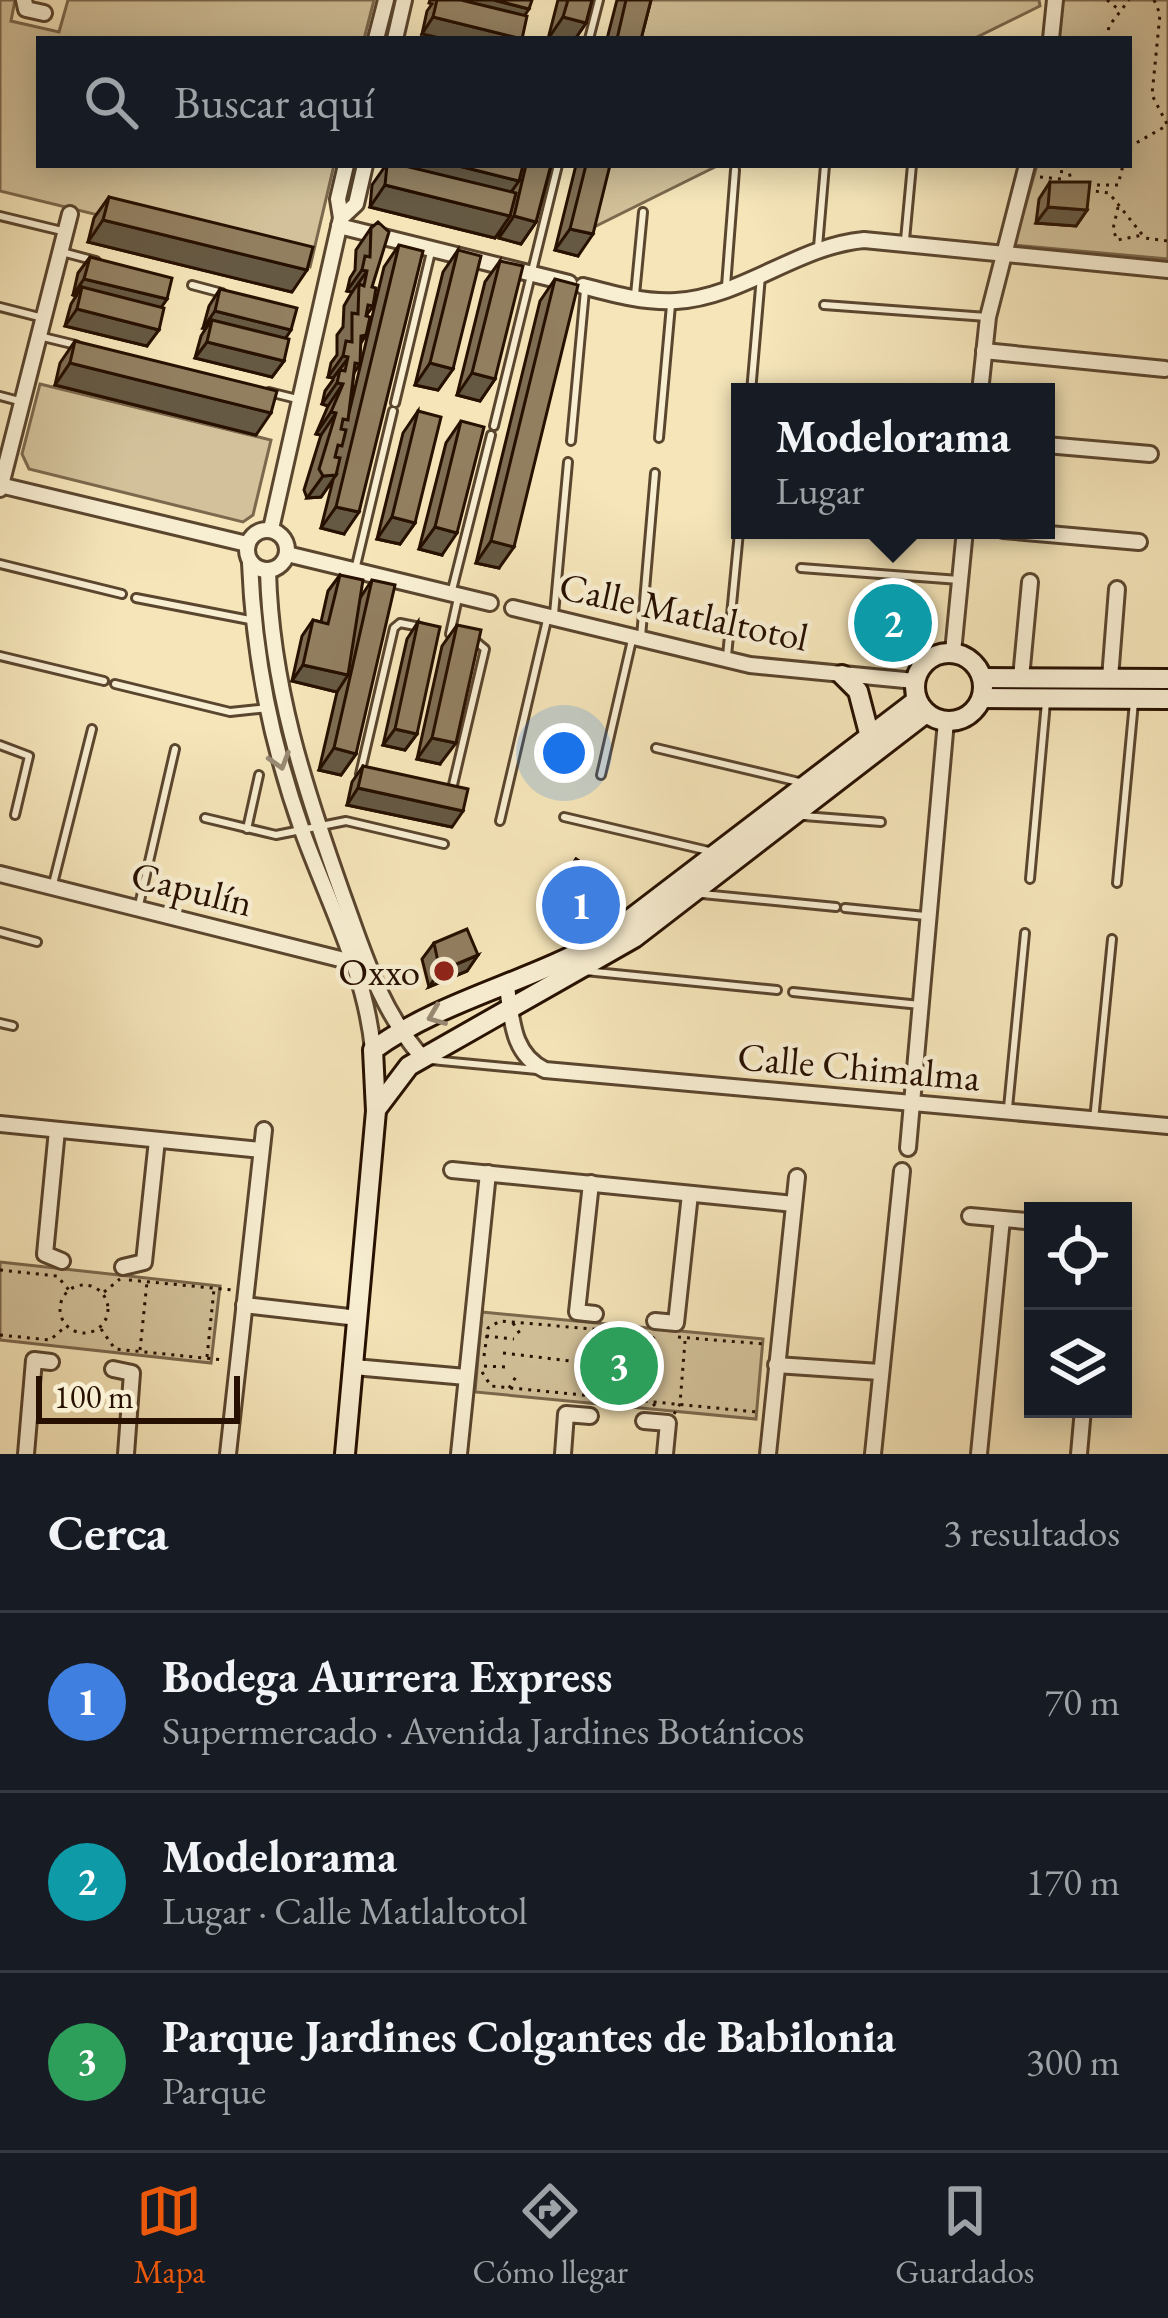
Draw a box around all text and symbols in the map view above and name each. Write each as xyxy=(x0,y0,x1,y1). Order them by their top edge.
search box xyxy=(36,36,1132,168)
icon: search xyxy=(78,69,144,135)
text: Buscar aquí xyxy=(174,73,374,131)
popup xyxy=(731,383,1055,539)
text: Modelorama xyxy=(776,407,1011,465)
text: Lugar xyxy=(776,465,864,516)
street label: Calle Matlaltotol xyxy=(555,560,813,663)
pin: 2 xyxy=(854,578,932,668)
your location xyxy=(534,723,594,783)
one-way arrow xyxy=(266,750,291,771)
street label: Capulín xyxy=(126,849,258,928)
pin: 1 xyxy=(542,860,620,950)
place label: Oxxo xyxy=(338,946,420,997)
marker: Oxxo xyxy=(431,958,457,984)
one-way arrow xyxy=(426,1001,447,1026)
street label: Calle Chimalma xyxy=(735,1030,983,1103)
map controls xyxy=(1024,1202,1132,1418)
button: locate xyxy=(1024,1202,1132,1310)
button: layers xyxy=(1024,1310,1132,1418)
pin: 3 xyxy=(580,1321,658,1411)
scale bar xyxy=(36,1370,240,1423)
text: 100 m xyxy=(54,1375,134,1418)
text: Cerca xyxy=(48,1499,168,1565)
text: 3 resultados xyxy=(943,1507,1120,1558)
text: Bodega Aurrera Express xyxy=(162,1647,612,1705)
text: 1 xyxy=(77,1676,97,1727)
text: 70 m xyxy=(1044,1676,1120,1727)
text: Supermercado · Avenida Jardines Botánicos xyxy=(162,1705,804,1756)
text: Modelorama xyxy=(162,1827,397,1885)
text: 2 xyxy=(77,1856,97,1907)
text: 170 m xyxy=(1026,1856,1120,1907)
text: Lugar · Calle Matlaltotol xyxy=(162,1885,528,1936)
text: Parque Jardines Colgantes de Babilonia xyxy=(162,2007,896,2065)
text: 3 xyxy=(77,2036,97,2087)
text: 300 m xyxy=(1026,2036,1120,2087)
text: Parque xyxy=(162,2065,266,2116)
tab: Mapa xyxy=(134,2178,205,2293)
tab: Cómo llegar xyxy=(473,2178,628,2293)
tab: Guardados xyxy=(895,2178,1034,2293)

